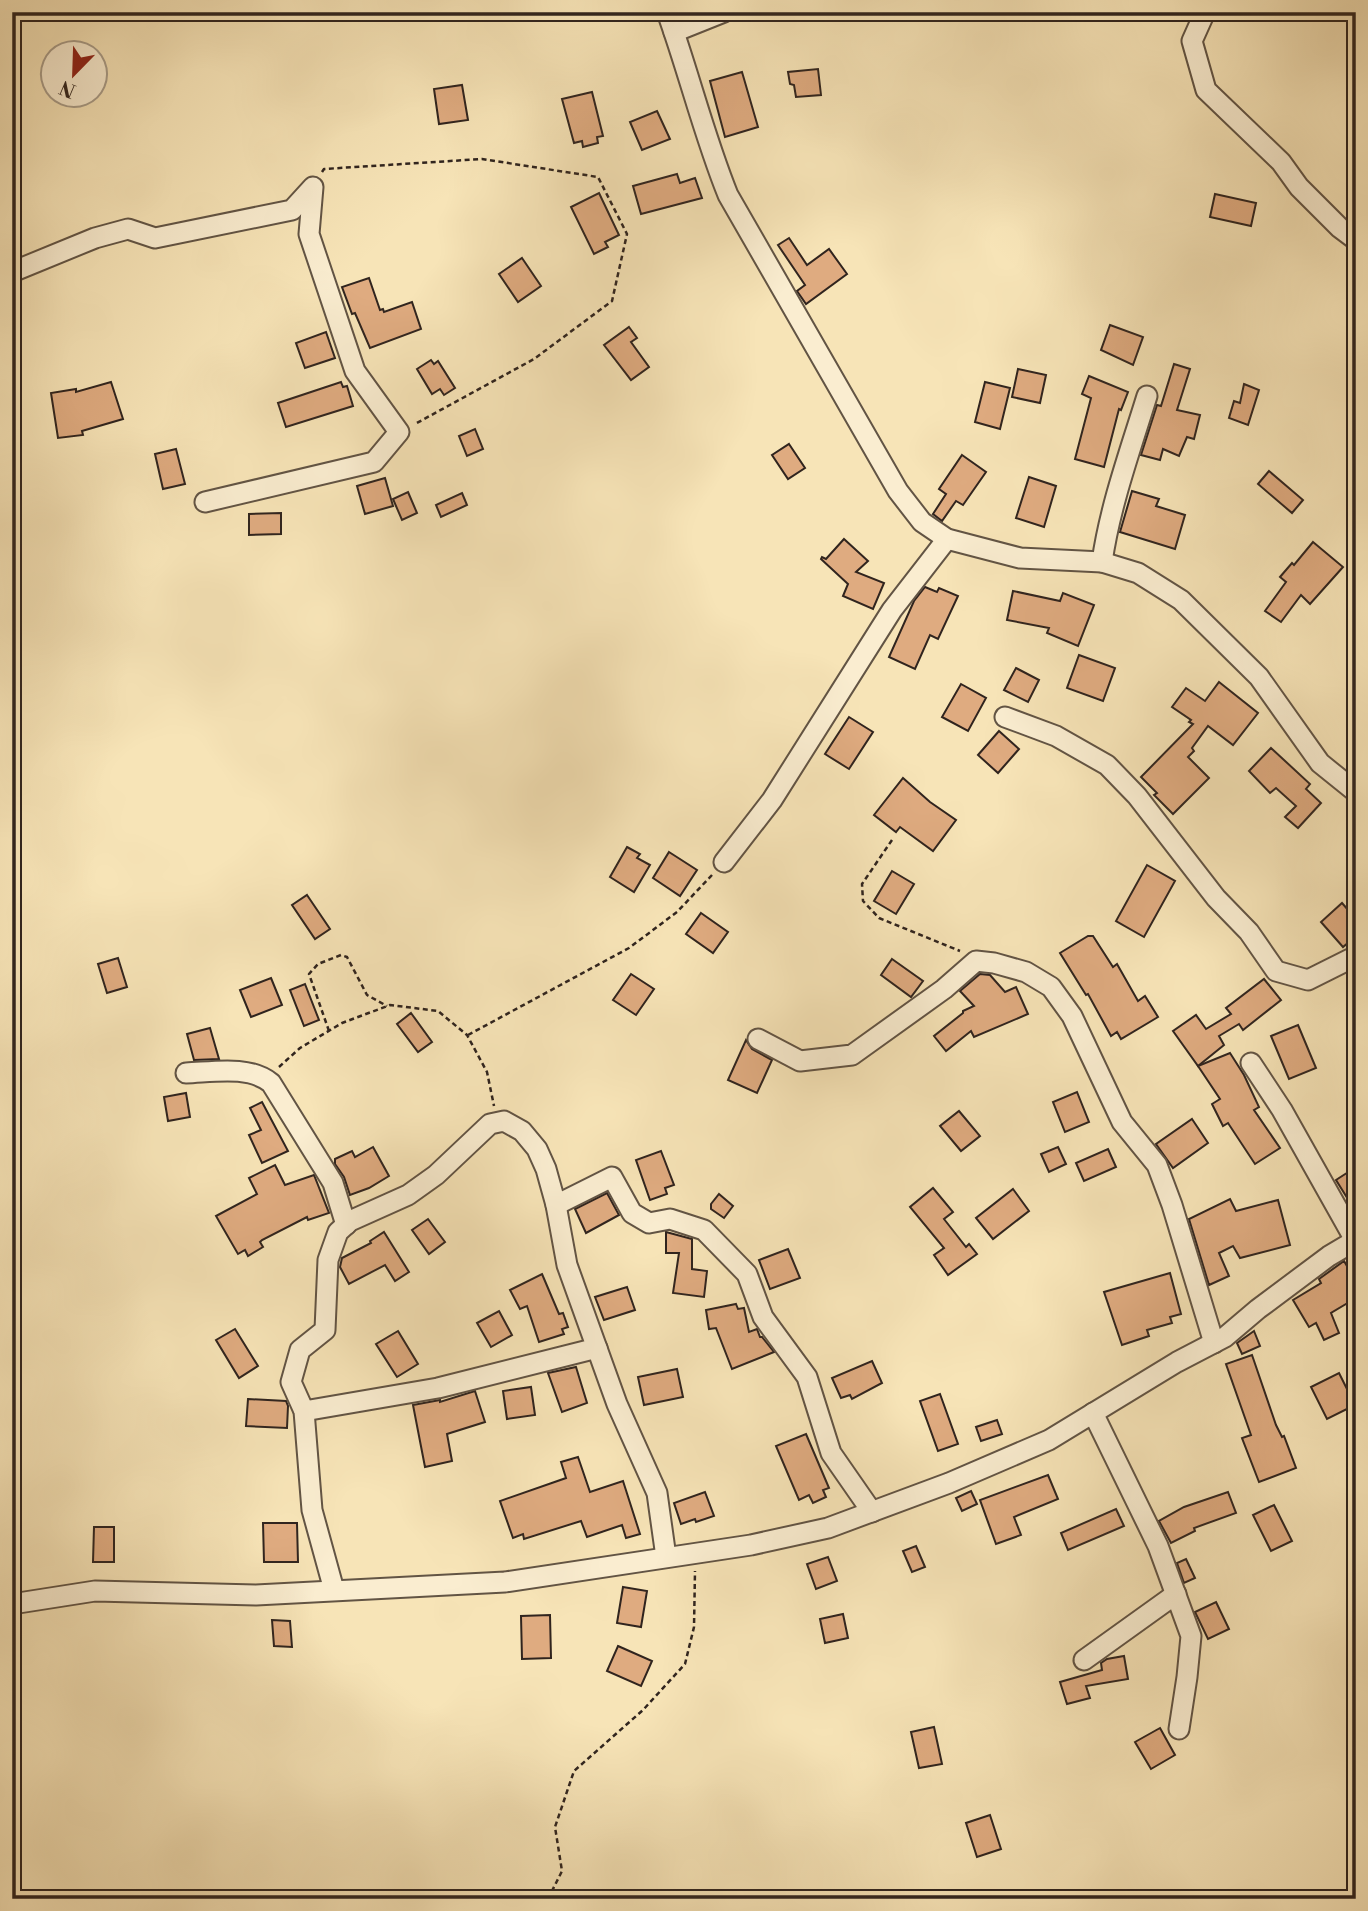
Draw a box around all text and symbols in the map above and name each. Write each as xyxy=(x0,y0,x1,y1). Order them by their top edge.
north arrow xyxy=(38,38,108,108)
text: N xyxy=(56,75,79,103)

